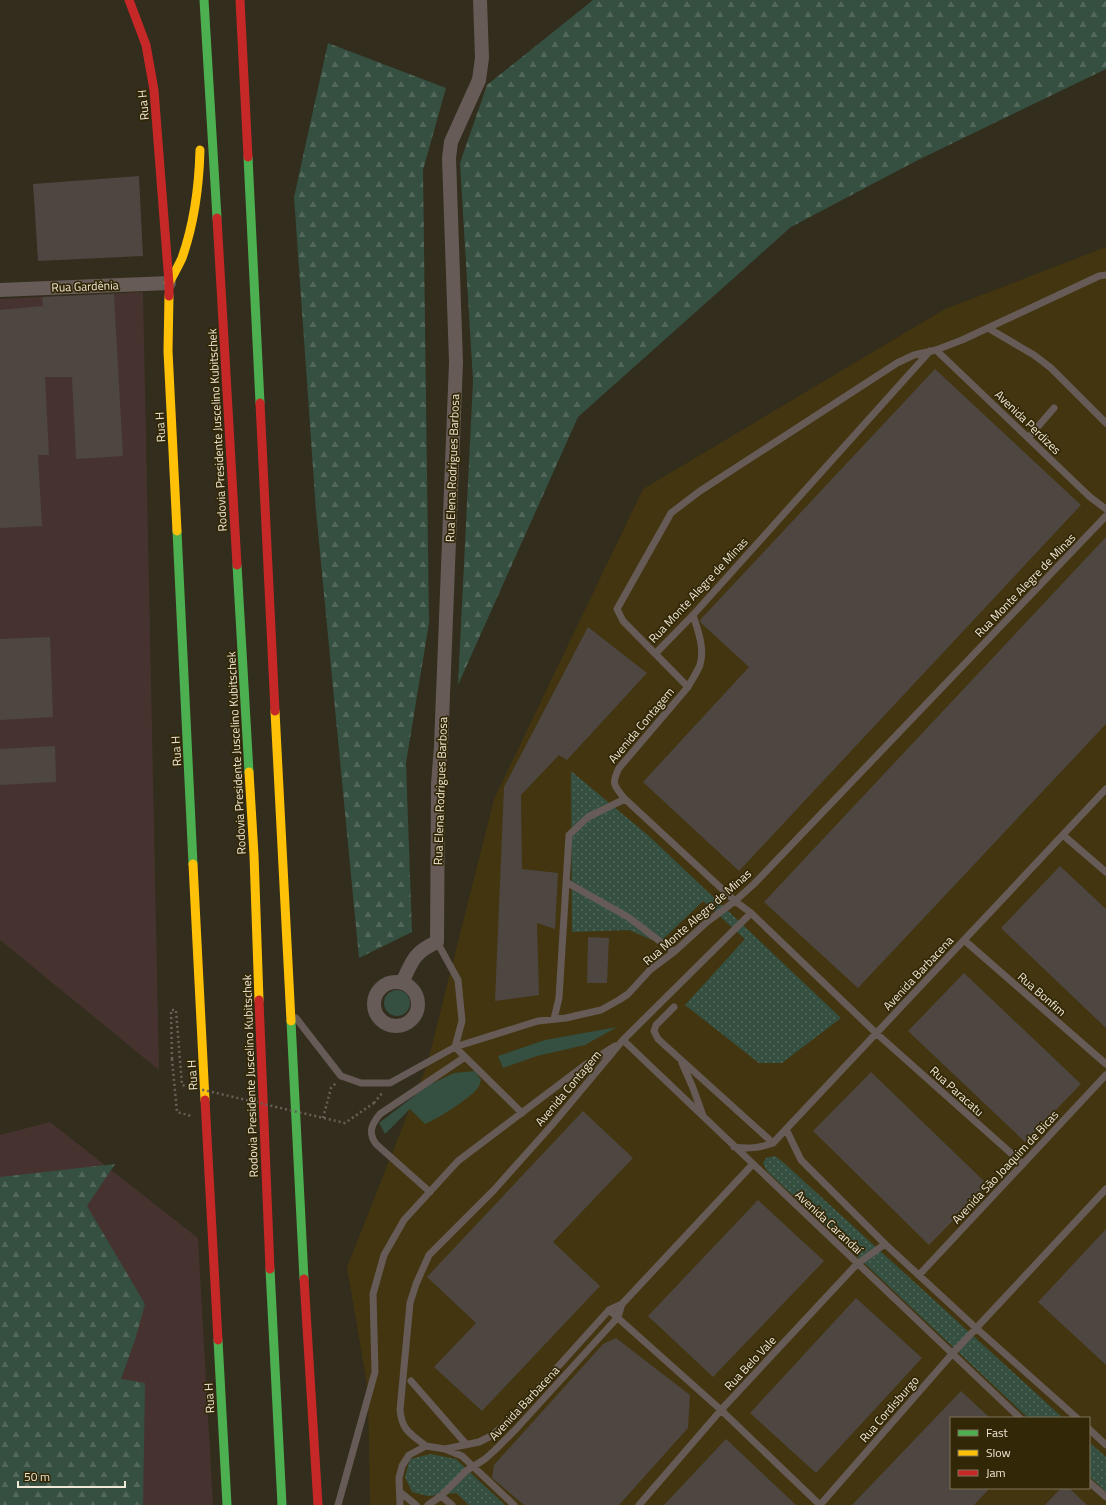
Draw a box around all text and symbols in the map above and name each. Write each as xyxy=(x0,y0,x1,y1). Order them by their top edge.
street label: Rua H xyxy=(132,89,154,121)
street label: Rua Gardênia xyxy=(51,275,119,297)
street label: Rodovia Presidente Juscelino Kubitschek xyxy=(202,328,232,532)
street label: Avenida Perdizes xyxy=(991,385,1066,459)
street label: Rua Elena Rodrigues Barbosa xyxy=(440,394,464,542)
street label: Rua H xyxy=(150,411,170,443)
street label: Rua Monte Alegre de Minas xyxy=(970,528,1080,641)
street label: Rua Monte Alegre de Minas xyxy=(644,532,753,647)
street label: Rodovia Presidente Juscelino Kubitschek xyxy=(221,651,251,855)
street label: Avenida Contagem xyxy=(603,683,679,767)
street label: Rua Elena Rodrigues Barbosa xyxy=(428,717,452,865)
street label: Rua H xyxy=(166,735,186,767)
street label: Rua Monte Alegre de Minas xyxy=(638,864,756,970)
street label: Avenida Barbacena xyxy=(878,931,958,1015)
street label: Rua Bonfim xyxy=(1013,967,1071,1021)
street label: Rodovia Presidente Juscelino Kubitschek xyxy=(237,974,263,1178)
street label: Avenida Contagem xyxy=(530,1046,606,1130)
street label: Rua H xyxy=(182,1059,202,1091)
street label: Rua Paracatu xyxy=(926,1061,988,1121)
street label: Avenida São Joaquim de Bicas xyxy=(947,1105,1063,1228)
street label: Avenida Carandaí xyxy=(791,1185,868,1260)
street label: Rua Belo Vale xyxy=(719,1331,781,1395)
street label: Avenida Barbacena xyxy=(484,1361,564,1445)
street label: Rua Cordisburgo xyxy=(855,1371,923,1447)
street label: Rua H xyxy=(199,1382,219,1414)
legend xyxy=(950,1417,1090,1489)
text: Fast xyxy=(986,1423,1009,1442)
text: Slow xyxy=(986,1443,1011,1462)
scale bar xyxy=(18,1463,125,1489)
text: Jam xyxy=(986,1463,1006,1482)
text: 50 m xyxy=(24,1467,50,1486)

